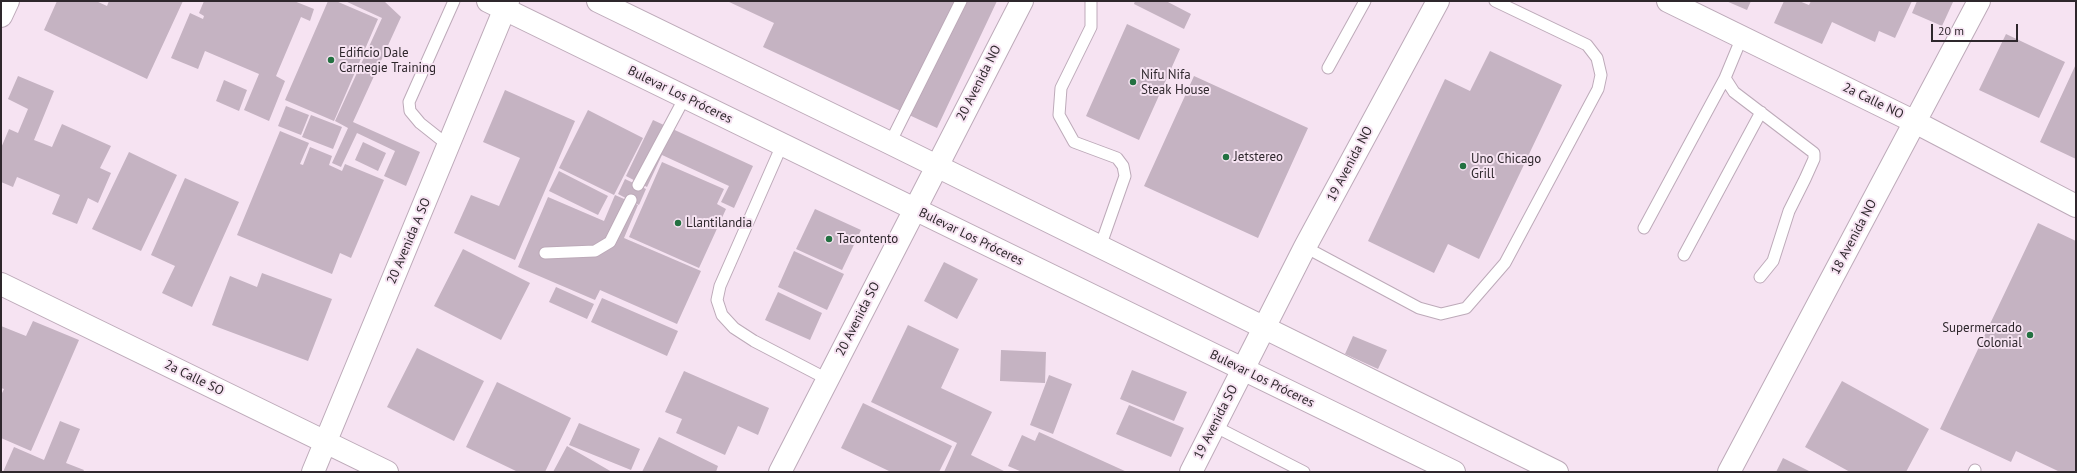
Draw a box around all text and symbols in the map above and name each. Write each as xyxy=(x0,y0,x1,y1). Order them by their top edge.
scale bar xyxy=(1933,16,2020,42)
text: 20 m xyxy=(1938,23,1964,38)
street label: 20 Avenida NO xyxy=(953,43,1005,123)
place label: Edificio Dale Carnegie Training xyxy=(339,45,436,76)
marker: Edificio Dale Carnegie Training xyxy=(326,55,336,65)
street label: Bulevar Los Próceres xyxy=(625,63,735,127)
place label: Nifu Nifa Steak House xyxy=(1141,67,1210,98)
marker: Nifu Nifa Steak House xyxy=(1128,77,1138,87)
street label: 2a Calle NO xyxy=(1840,80,1906,122)
street label: 19 Avenida NO xyxy=(1324,124,1376,204)
place label: Jetstereo xyxy=(1234,149,1283,165)
place label: Uno Chicago Grill xyxy=(1471,151,1541,182)
marker: Jetstereo xyxy=(1221,152,1231,162)
marker: Uno Chicago Grill xyxy=(1458,161,1468,171)
street label: 20 Avenida A SO xyxy=(384,196,434,286)
street label: 18 Avenida NO xyxy=(1828,197,1880,277)
street label: Bulevar Los Próceres xyxy=(916,205,1026,269)
place label: Llantilandia xyxy=(686,215,752,231)
marker: Llantilandia xyxy=(673,218,683,228)
place label: Tacontento xyxy=(837,231,898,247)
marker: Tacontento xyxy=(824,234,834,244)
street label: 20 Avenida SO xyxy=(833,279,883,359)
place label: Supermercado Colonial xyxy=(1942,320,2022,351)
marker: Supermercado Colonial xyxy=(2025,330,2035,340)
street label: Bulevar Los Próceres xyxy=(1207,347,1317,411)
street label: 2a Calle SO xyxy=(162,357,226,399)
street label: 19 Avenida SO xyxy=(1191,382,1241,462)

